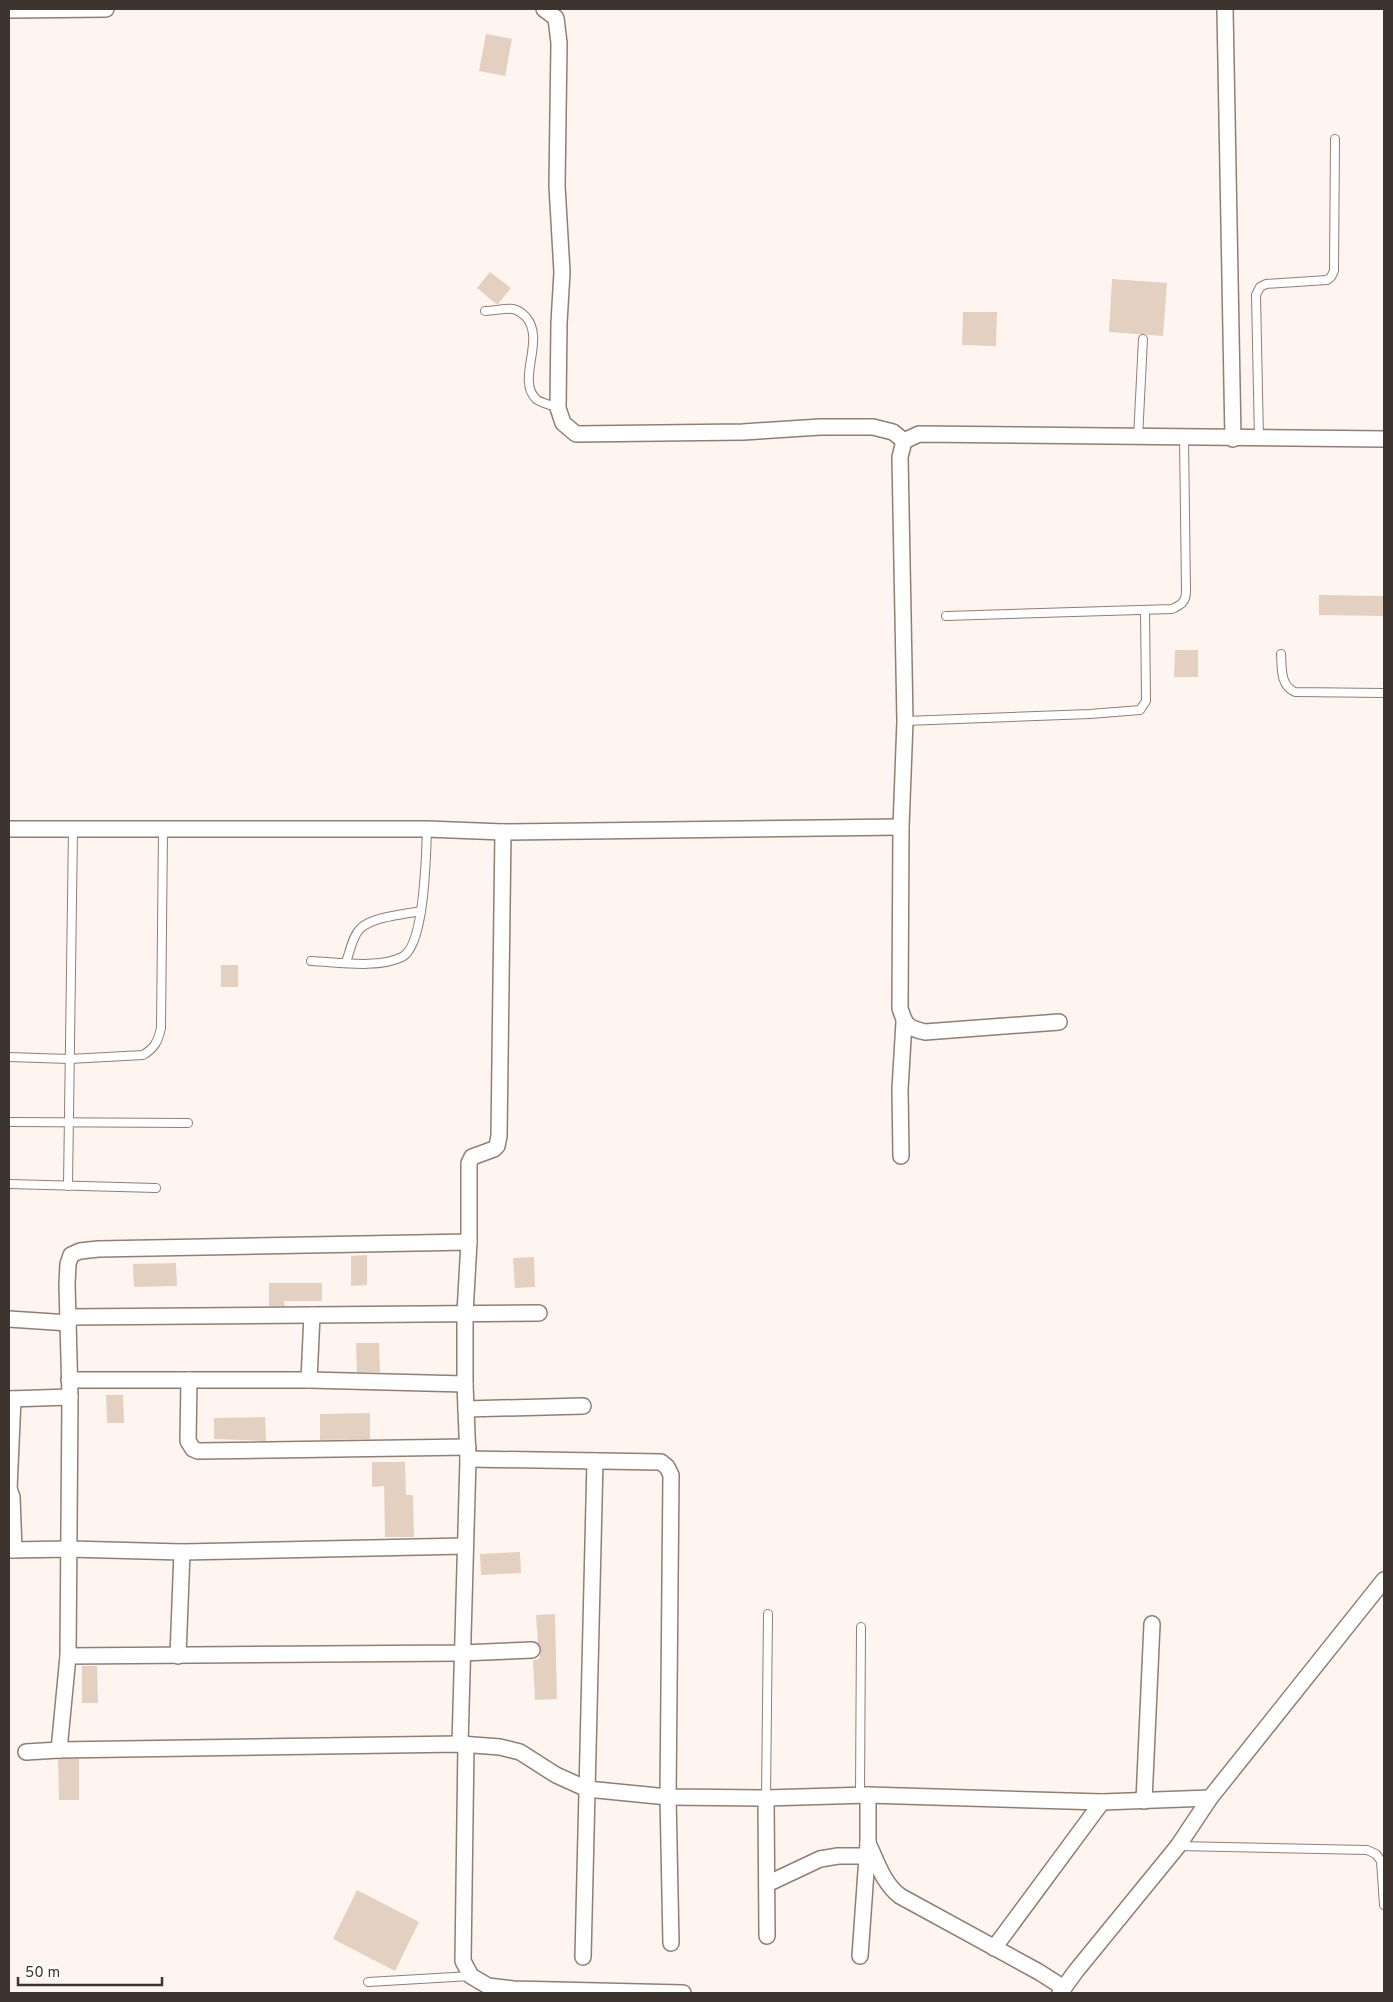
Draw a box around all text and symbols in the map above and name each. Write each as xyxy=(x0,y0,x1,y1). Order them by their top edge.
scale bar xyxy=(18,1954,161,1986)
text: 50 m xyxy=(25,1964,60,1983)

